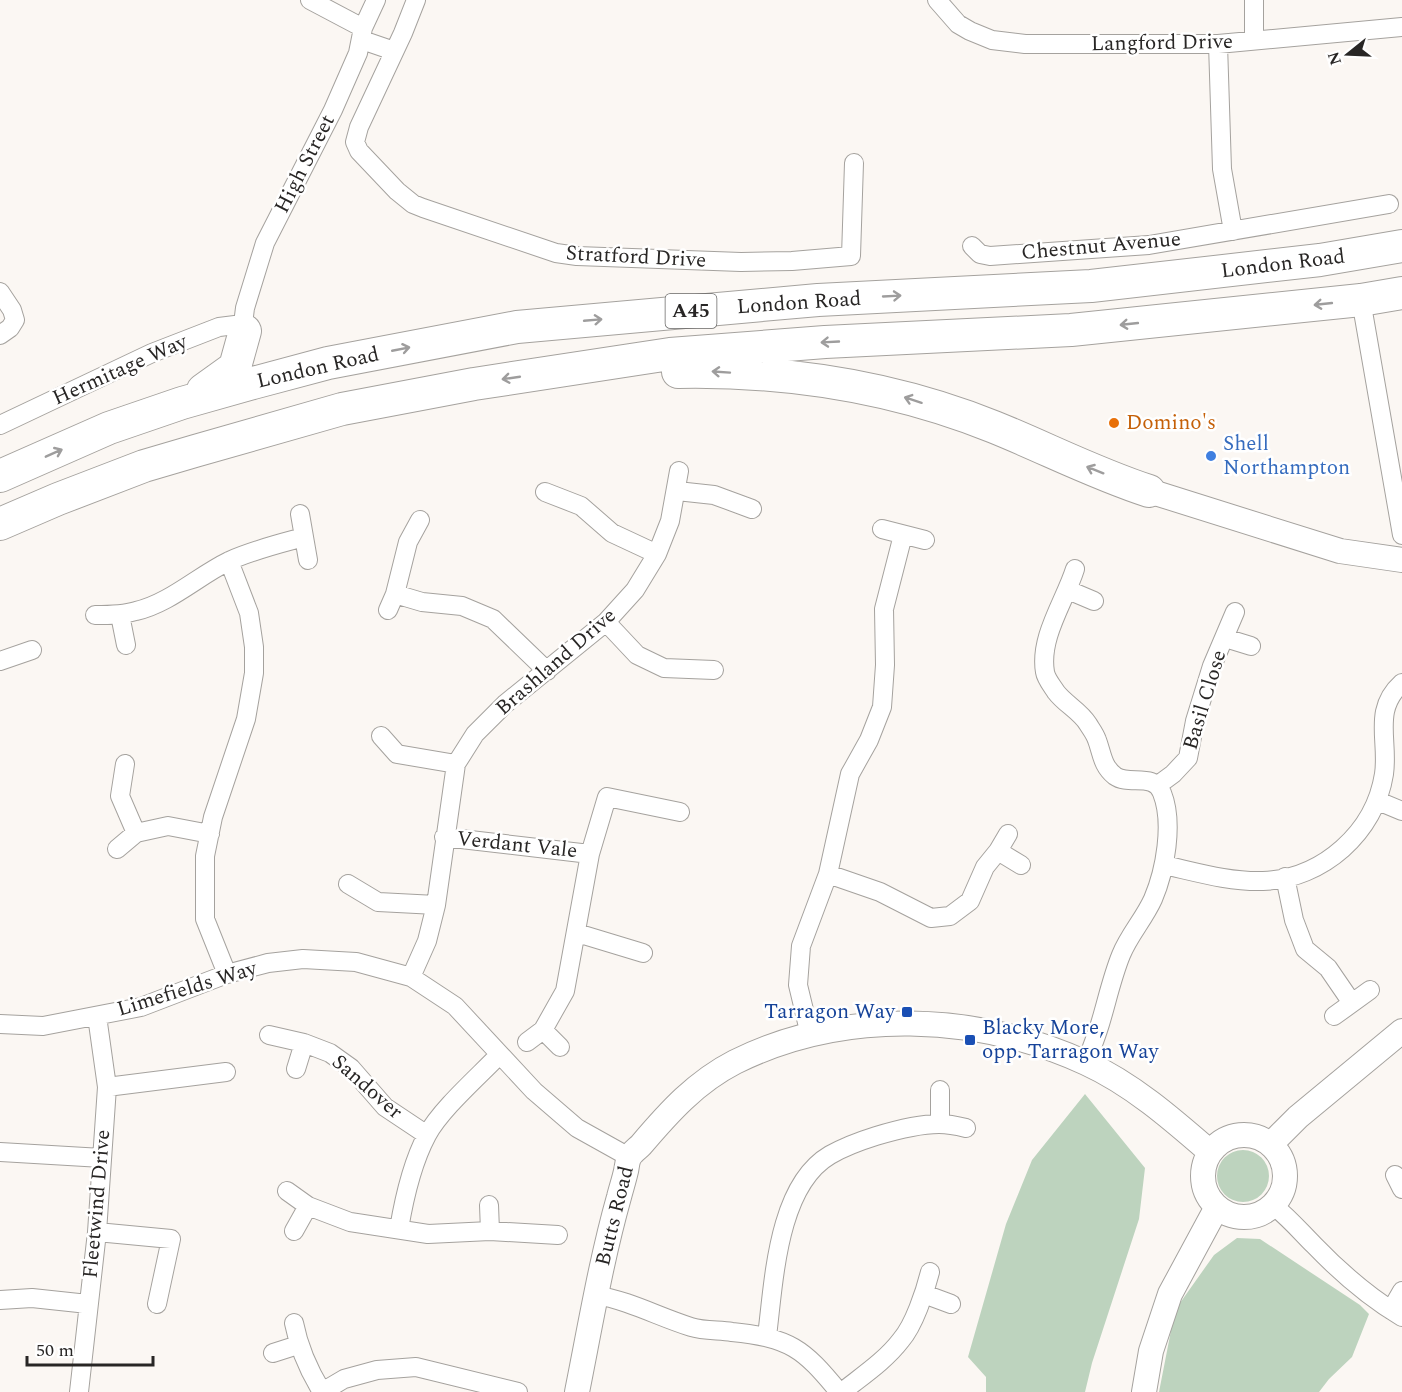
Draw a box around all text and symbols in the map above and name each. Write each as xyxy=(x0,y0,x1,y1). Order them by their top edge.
north arrow xyxy=(1318,24,1378,84)
street label: Langford Drive xyxy=(1091,26,1233,60)
text: N xyxy=(1321,48,1348,68)
street label: High Street xyxy=(266,109,344,219)
street label: Chestnut Avenue xyxy=(1020,223,1182,269)
street label: Stratford Drive xyxy=(565,237,707,277)
street label: London Road xyxy=(1219,241,1347,287)
street label: London Road xyxy=(736,283,862,323)
one-way arrow xyxy=(882,290,902,301)
road number: A45 xyxy=(666,294,716,328)
one-way arrow xyxy=(1314,299,1334,310)
one-way arrow xyxy=(583,314,603,325)
one-way arrow xyxy=(1120,319,1140,330)
street label: Hermitage Way xyxy=(47,326,193,414)
one-way arrow xyxy=(821,337,840,348)
street label: London Road xyxy=(254,338,382,398)
one-way arrow xyxy=(390,343,410,354)
one-way arrow xyxy=(711,366,731,377)
one-way arrow xyxy=(502,373,522,384)
one-way arrow xyxy=(904,394,923,405)
place label: Domino's xyxy=(1126,407,1216,439)
marker: Domino's xyxy=(1107,416,1121,430)
place label: Shell Northampton xyxy=(1223,428,1350,484)
one-way arrow xyxy=(44,446,62,458)
marker: Shell Northampton xyxy=(1204,449,1218,463)
one-way arrow xyxy=(1086,464,1104,475)
street label: Brashland Drive xyxy=(489,600,623,724)
street label: Basil Close xyxy=(1175,646,1235,754)
street label: Verdant Vale xyxy=(455,823,579,867)
street label: Limefields Way xyxy=(113,952,262,1025)
place label: Tarragon Way xyxy=(764,996,896,1028)
marker: Tarragon Way xyxy=(900,1005,914,1019)
place label: Blacky More, opp. Tarragon Way xyxy=(982,1012,1159,1068)
marker: Blacky More, opp. Tarragon Way xyxy=(963,1033,977,1047)
street label: Sandover xyxy=(324,1047,410,1127)
street label: Fleetwind Drive xyxy=(75,1128,119,1280)
street label: Butts Road xyxy=(587,1163,643,1269)
scale bar xyxy=(27,1329,153,1367)
text: 50 m xyxy=(36,1337,74,1364)

